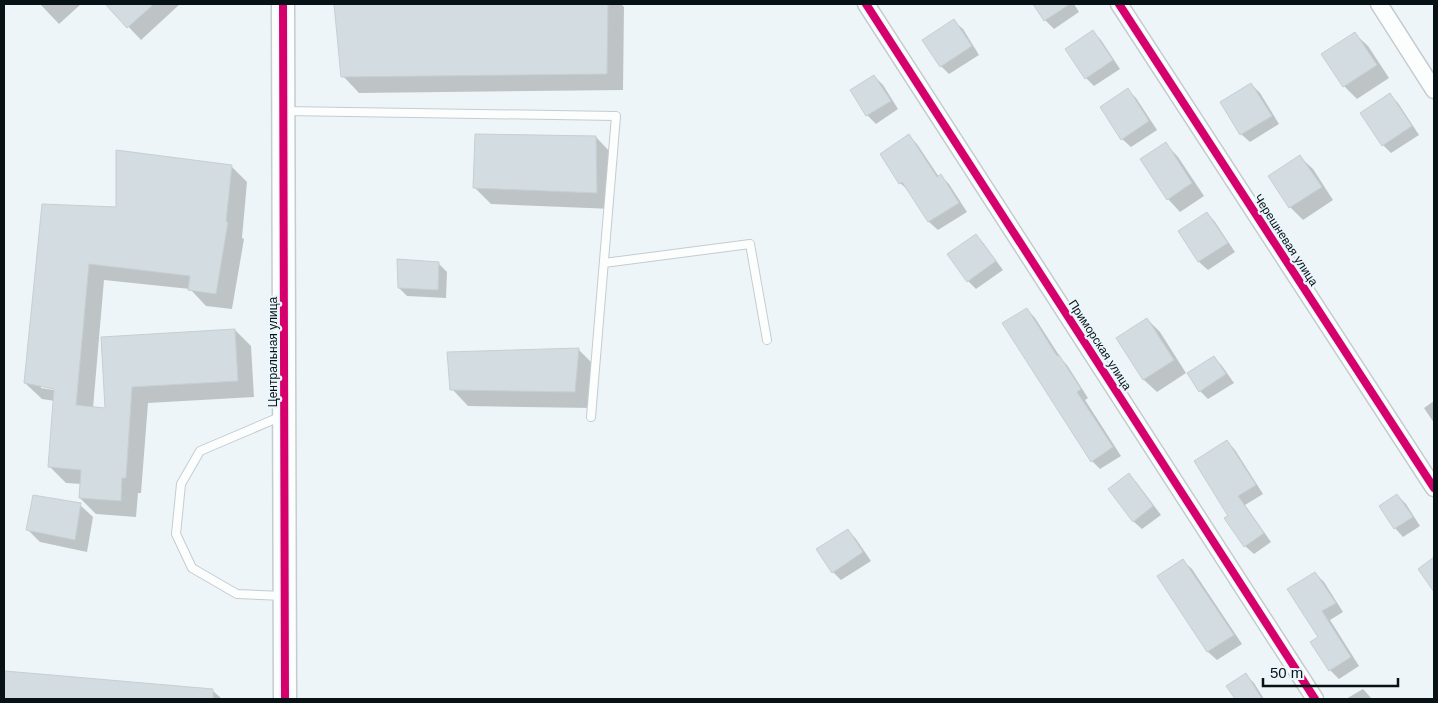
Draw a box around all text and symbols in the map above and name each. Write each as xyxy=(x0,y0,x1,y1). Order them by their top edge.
street label: Черешневая улица xyxy=(1251,191,1321,289)
street label: Центральная улица xyxy=(266,296,280,407)
street label: Приморская улица xyxy=(1066,297,1135,393)
scale bar xyxy=(1263,656,1398,688)
text: 50 m xyxy=(1270,664,1303,681)

